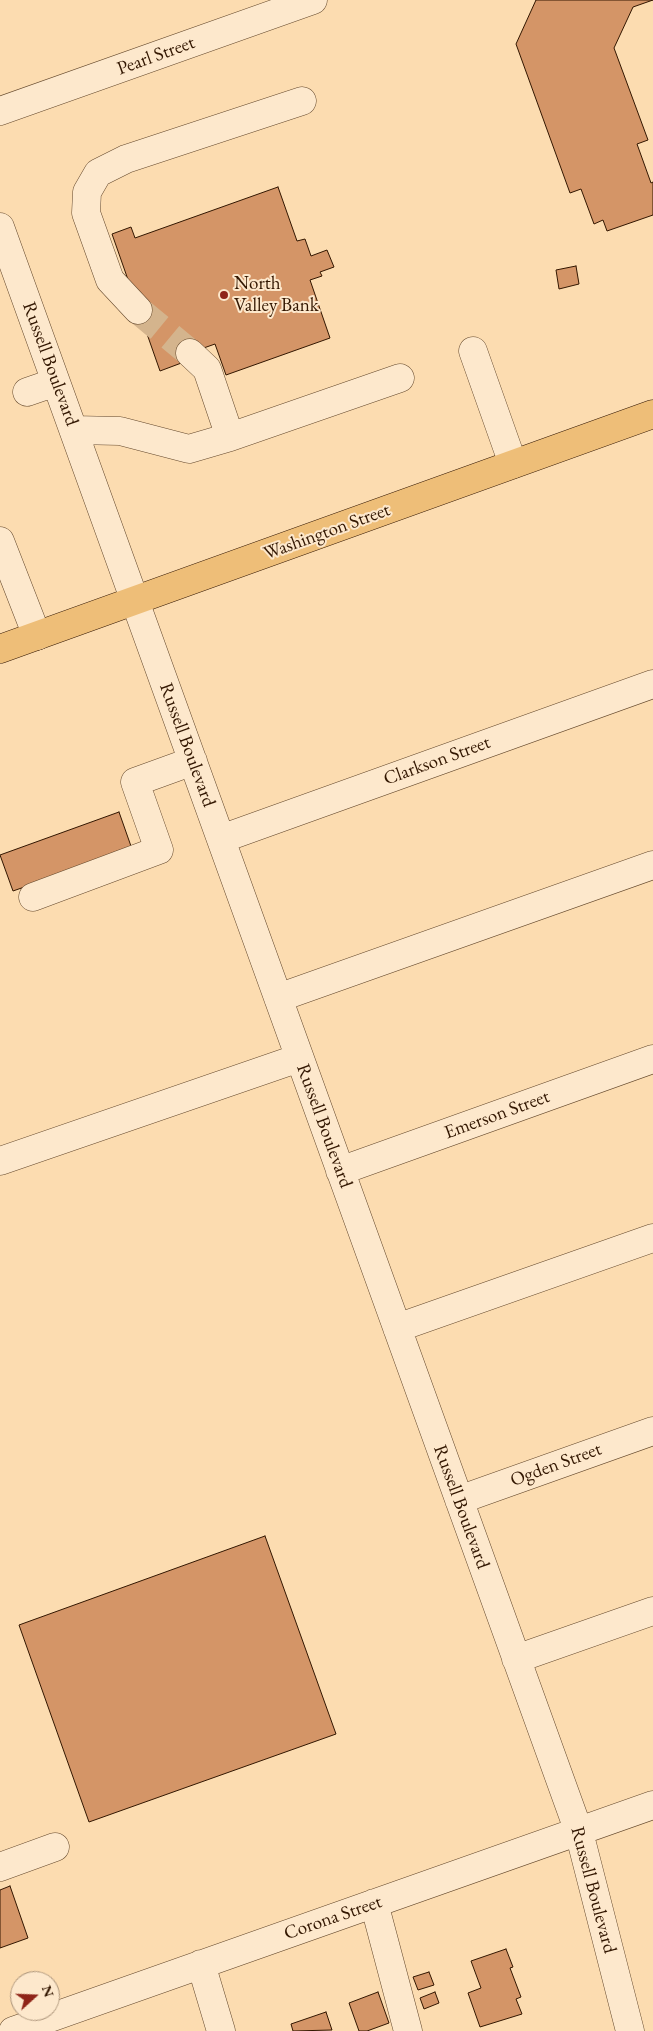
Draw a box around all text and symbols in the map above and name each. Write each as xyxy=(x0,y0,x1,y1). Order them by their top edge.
street label: Pearl Street xyxy=(114,31,198,81)
place label: North Valley Bank xyxy=(234,273,319,317)
marker: North Valley Bank xyxy=(218,289,230,301)
street label: Russell Boulevard xyxy=(17,299,83,429)
street label: Washington Street xyxy=(261,499,393,565)
street label: Russell Boulevard xyxy=(154,680,220,810)
street label: Clarkson Street xyxy=(380,731,494,791)
street label: Russell Boulevard xyxy=(291,1061,357,1191)
street label: Emerson Street xyxy=(441,1085,553,1145)
street label: Ogden Street xyxy=(507,1438,605,1492)
street label: Russell Boulevard xyxy=(428,1442,494,1572)
street label: Russell Boulevard xyxy=(565,1824,621,1956)
street label: Corona Street xyxy=(281,1891,385,1945)
north arrow xyxy=(10,1971,60,2021)
text: N xyxy=(38,1983,59,2000)

